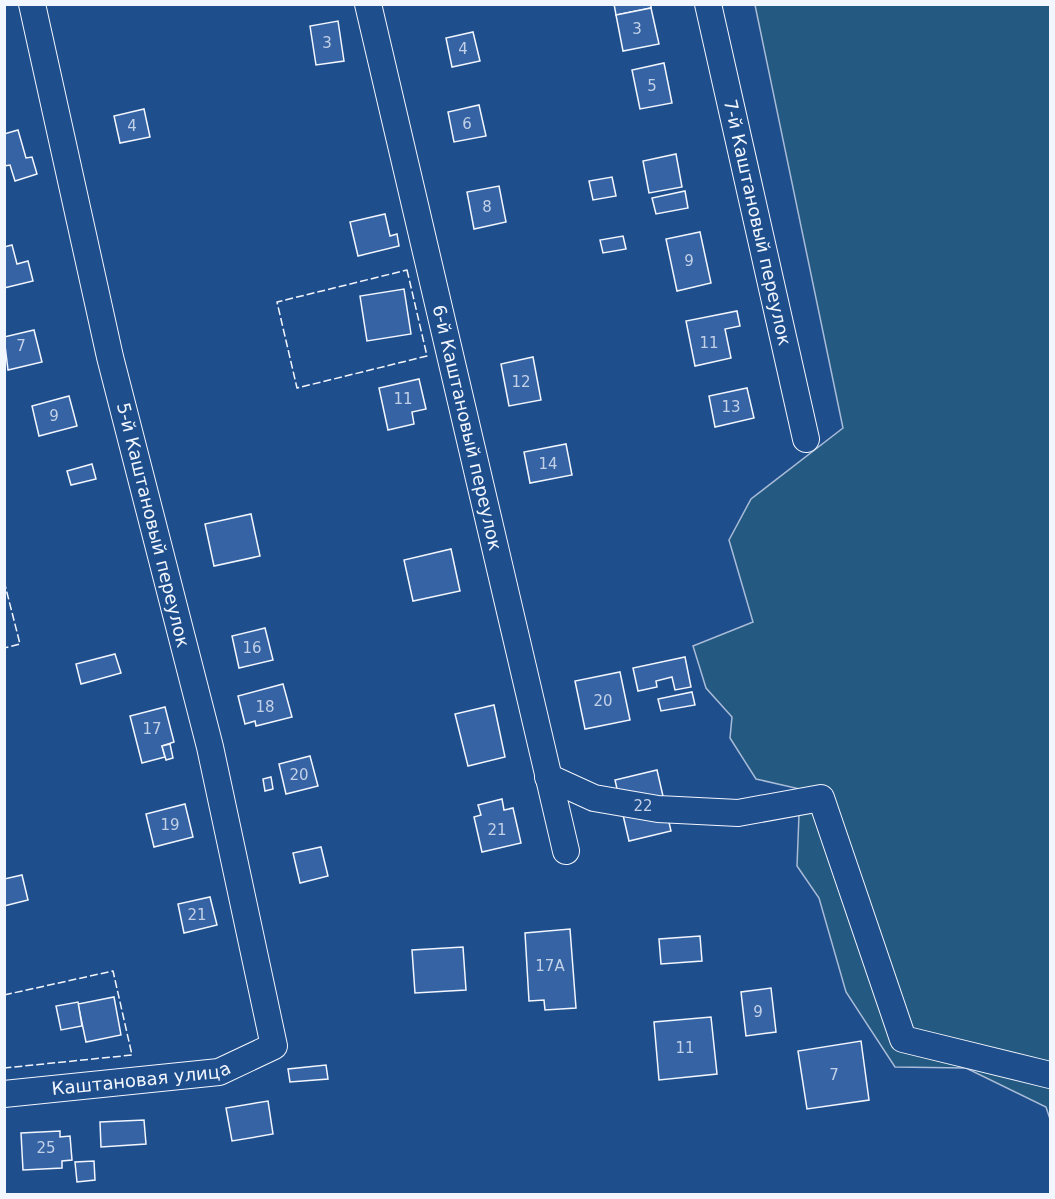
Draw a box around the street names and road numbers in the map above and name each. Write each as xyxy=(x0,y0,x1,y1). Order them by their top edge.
street label: 7-й Каштановый переулок xyxy=(720,97,796,348)
street label: 6-й Каштановый переулок xyxy=(429,303,506,553)
street label: 5-й Каштановый переулок xyxy=(113,400,194,650)
street label: Каштановая улица xyxy=(51,1057,234,1099)

